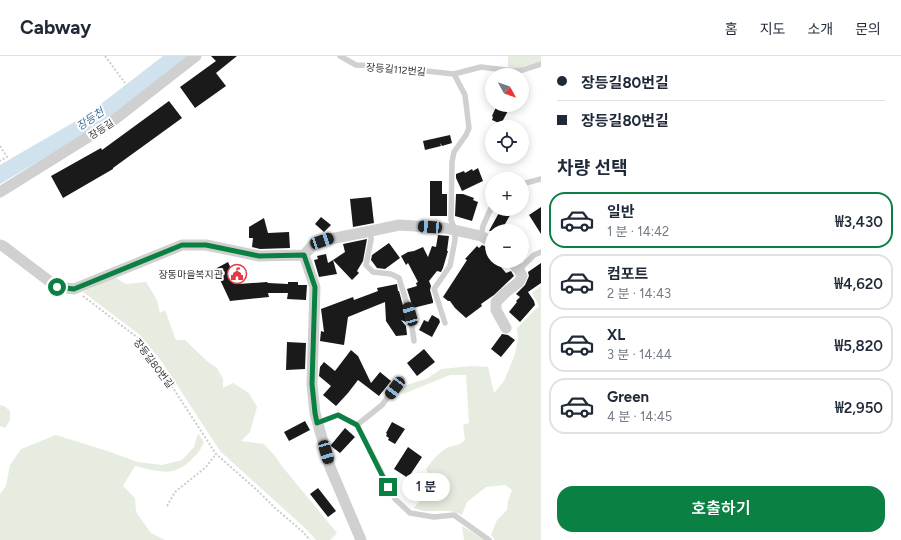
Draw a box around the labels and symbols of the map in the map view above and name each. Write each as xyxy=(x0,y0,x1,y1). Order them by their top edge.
street label: 장등길112번길 xyxy=(366,60,426,79)
north arrow xyxy=(485,68,529,112)
water label: 장등천 xyxy=(74,104,108,133)
street label: 장등길 xyxy=(86,116,116,142)
car xyxy=(418,220,442,234)
car xyxy=(309,231,335,251)
public building icon: 장동마을복지관 xyxy=(226,263,248,285)
place label: 장동마을복지관 xyxy=(159,268,224,281)
route start xyxy=(48,278,66,296)
car xyxy=(401,301,419,327)
street label: 장등길80번길 xyxy=(131,336,176,391)
car xyxy=(383,375,407,401)
car xyxy=(317,439,335,465)
callout: 1 분 xyxy=(402,473,450,501)
route end xyxy=(379,478,397,496)

